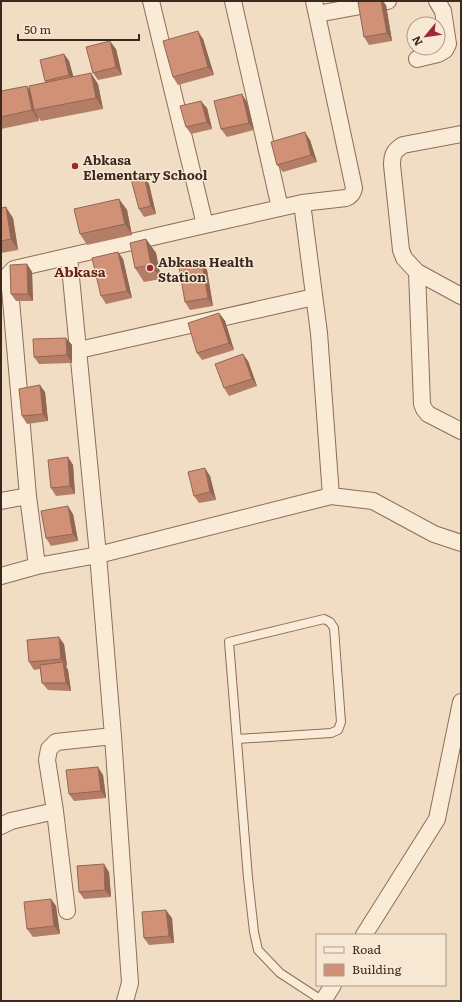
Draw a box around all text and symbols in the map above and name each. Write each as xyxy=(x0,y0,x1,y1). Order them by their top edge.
scale bar xyxy=(18,16,139,42)
north arrow xyxy=(406,16,446,56)
text: 50 m xyxy=(24,20,51,38)
text: N xyxy=(407,33,426,49)
place label: Abkasa Elementary School xyxy=(83,150,208,184)
marker: Abkasa Elementary School xyxy=(70,161,80,171)
place label: Abkasa Health Station xyxy=(158,252,254,286)
district label: Abkasa xyxy=(54,261,107,281)
marker: Abkasa Health Station xyxy=(145,263,155,273)
legend xyxy=(316,934,446,986)
text: Road xyxy=(352,940,382,958)
text: Building xyxy=(352,960,402,978)

